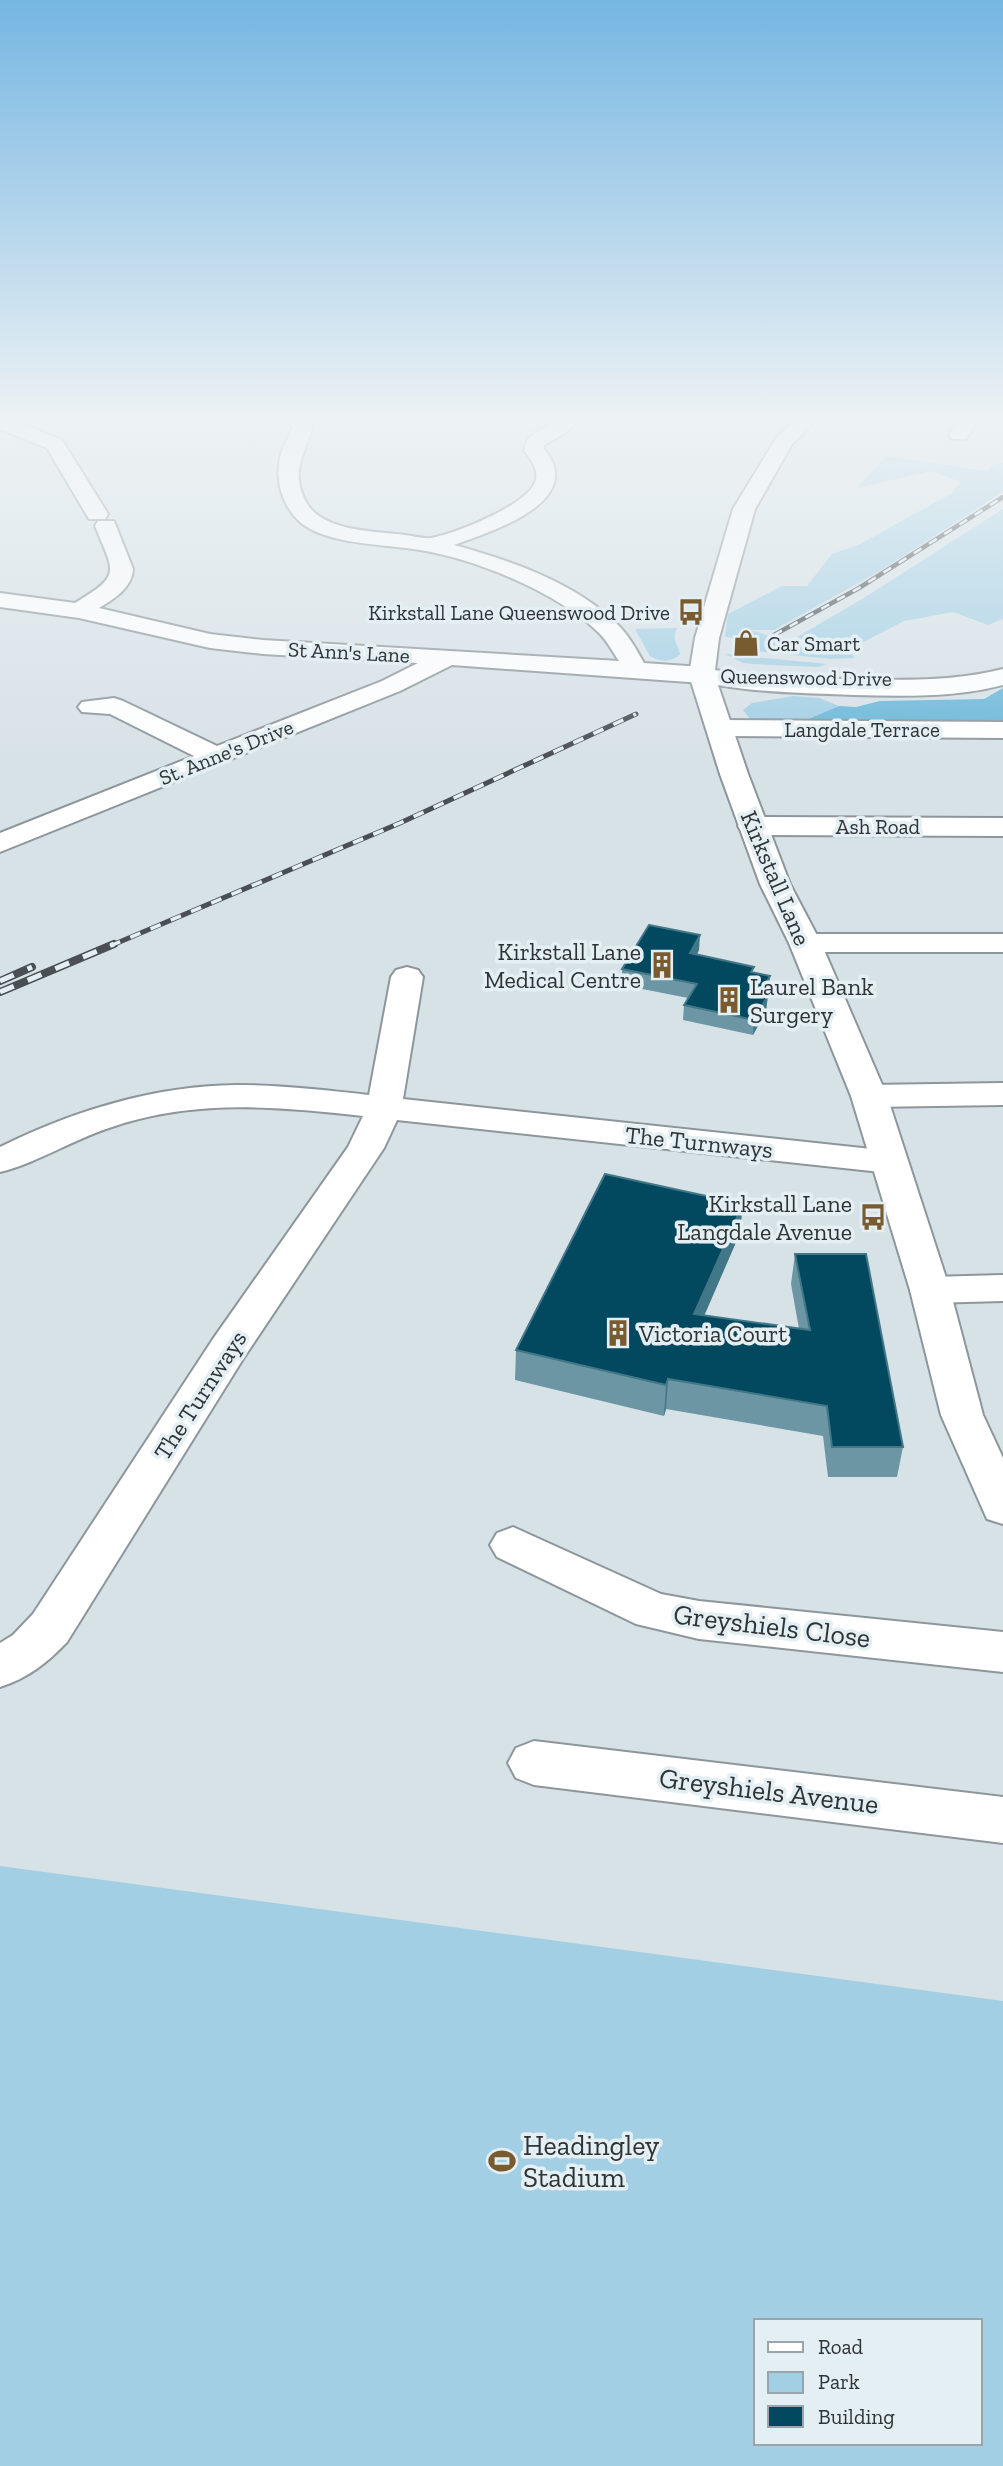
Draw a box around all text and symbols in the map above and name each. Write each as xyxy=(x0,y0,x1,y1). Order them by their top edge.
bus stop icon: Kirkstall Lane Queenswood Drive xyxy=(676,597,706,627)
place label: Kirkstall Lane Queenswood Drive xyxy=(368,600,670,625)
shop icon: Car Smart xyxy=(731,628,761,658)
place label: Car Smart xyxy=(767,631,860,656)
street label: St Ann's Lane xyxy=(287,636,411,668)
street label: Queenswood Drive xyxy=(720,663,892,691)
street label: St. Anne's Drive xyxy=(155,714,297,790)
street label: Langdale Terrace xyxy=(784,717,940,742)
street label: Kirkstall Lane xyxy=(735,806,817,950)
street label: Ash Road xyxy=(836,814,921,839)
place label: Kirkstall Lane Medical Centre xyxy=(484,937,641,994)
building icon: Kirkstall Lane Medical Centre xyxy=(647,950,677,980)
place label: Laurel Bank Surgery xyxy=(750,972,874,1029)
building icon: Laurel Bank Surgery xyxy=(714,985,744,1015)
street label: The Turnways xyxy=(624,1120,774,1164)
place label: Kirkstall Lane Langdale Avenue xyxy=(677,1189,852,1246)
bus stop icon: Kirkstall Lane Langdale Avenue xyxy=(858,1202,888,1232)
building icon: Victoria Court xyxy=(603,1318,633,1348)
place label: Victoria Court xyxy=(638,1319,787,1348)
street label: The Turnways xyxy=(147,1325,253,1465)
street label: Greyshiels Close xyxy=(672,1598,872,1654)
street label: Greyshiels Avenue xyxy=(658,1761,880,1821)
place label: Headingley Stadium xyxy=(523,2129,660,2194)
sports icon: Headingley Stadium xyxy=(487,2146,517,2176)
legend xyxy=(754,2319,982,2445)
text: Road xyxy=(818,2334,864,2359)
text: Park xyxy=(818,2369,860,2394)
text: Building xyxy=(818,2404,895,2429)

